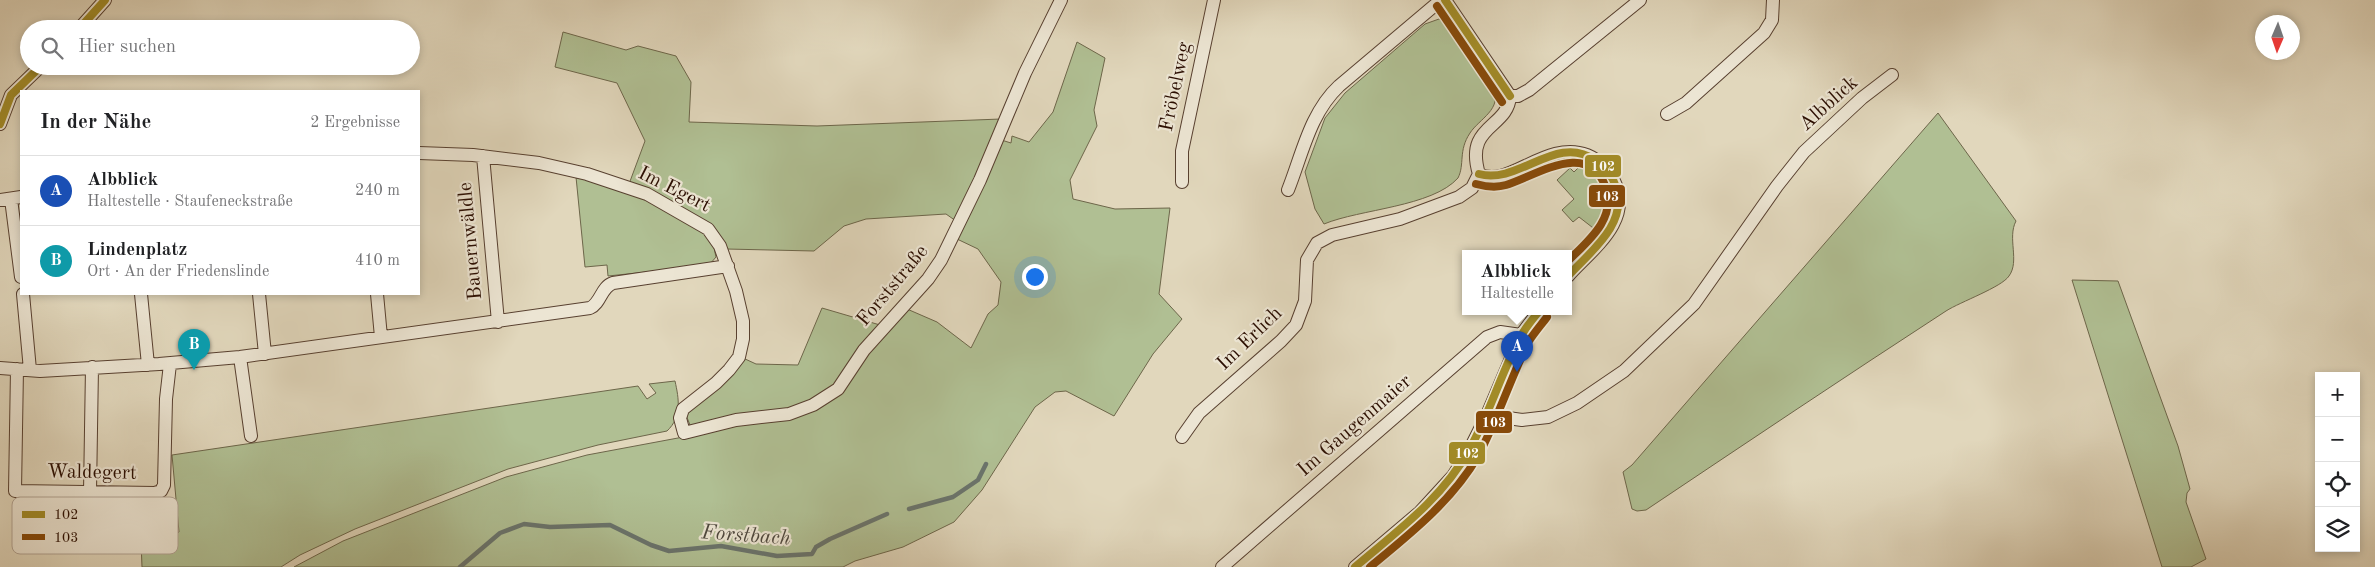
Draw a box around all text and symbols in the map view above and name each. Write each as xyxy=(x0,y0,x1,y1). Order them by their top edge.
north arrow xyxy=(2255,15,2300,60)
search box xyxy=(20,20,420,75)
icon: search xyxy=(38,34,66,62)
text: Hier suchen xyxy=(78,38,176,57)
street label: Fröbelweg xyxy=(1157,40,1195,134)
street label: Albblick xyxy=(1796,73,1862,135)
text: In der Nähe xyxy=(40,112,151,133)
text: 2 Ergebnisse xyxy=(310,115,400,131)
line badge: 102 xyxy=(1584,154,1622,178)
text: 102 xyxy=(1591,160,1615,174)
street label: Im Egert xyxy=(635,163,713,217)
text: Albblick xyxy=(87,171,158,190)
street label: Bauernwäldle xyxy=(456,181,486,301)
text: A xyxy=(50,183,62,199)
text: 240 m xyxy=(355,183,400,199)
line badge: 103 xyxy=(1588,184,1626,208)
text: 103 xyxy=(1595,190,1619,204)
text: Haltestelle · Staufeneckstraße xyxy=(87,194,293,210)
text: Lindenplatz xyxy=(87,241,187,260)
street label: Forststraße xyxy=(853,242,933,330)
popup xyxy=(1462,250,1572,315)
text: B xyxy=(50,253,62,269)
text: 410 m xyxy=(355,253,400,269)
text: Albblick xyxy=(1480,263,1551,282)
text: Ort · An der Friedenslinde xyxy=(87,264,269,280)
your location xyxy=(1022,264,1048,290)
text: Haltestelle xyxy=(1480,286,1554,302)
street label: Im Erlich xyxy=(1214,303,1286,375)
pin: B xyxy=(178,329,210,370)
pin: A xyxy=(1501,331,1533,372)
street label: Im Gaugenmaier xyxy=(1294,371,1416,481)
map controls xyxy=(2315,372,2360,552)
button: + xyxy=(2315,372,2360,417)
line badge: 103 xyxy=(1475,410,1513,434)
text: 103 xyxy=(1482,416,1506,430)
button: − xyxy=(2315,417,2360,462)
line badge: 102 xyxy=(1448,441,1486,465)
text: 102 xyxy=(1455,447,1479,461)
street label: Waldegert xyxy=(47,462,137,484)
button: locate xyxy=(2315,462,2360,507)
legend xyxy=(12,497,178,554)
button: layers xyxy=(2315,507,2360,552)
text: 102 xyxy=(54,508,78,522)
water label: Forstbach xyxy=(700,522,792,550)
text: 103 xyxy=(54,531,78,545)

